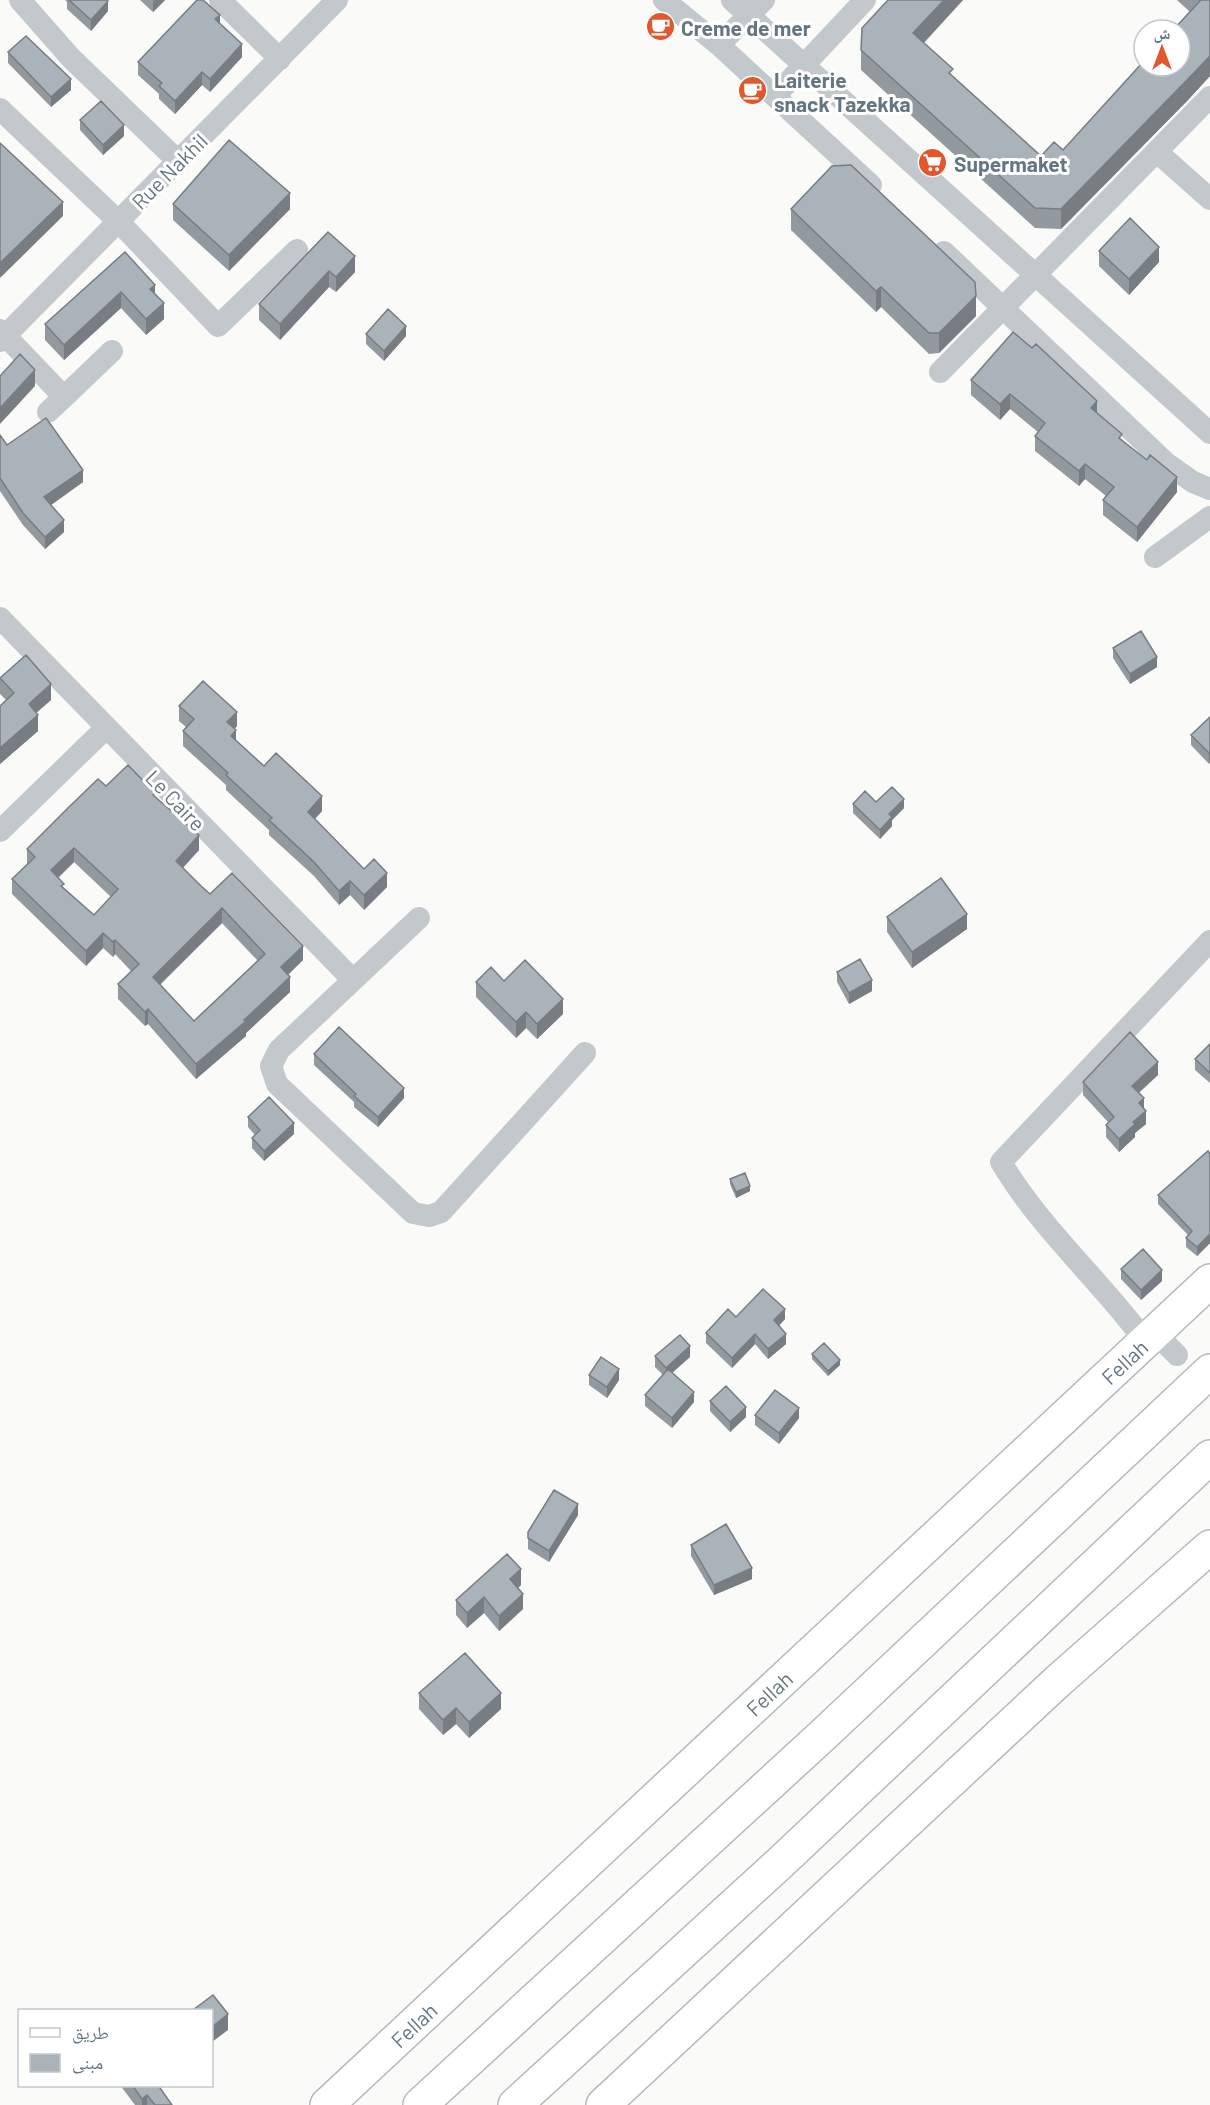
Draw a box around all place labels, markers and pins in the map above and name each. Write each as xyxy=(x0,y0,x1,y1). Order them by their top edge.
cafe icon: Creme de mer xyxy=(644,11,676,43)
place label: Creme de mer xyxy=(681,15,811,40)
place label: Laiterie snack Tazekka xyxy=(774,67,911,116)
cafe icon: Laiterie snack Tazekka xyxy=(737,75,769,107)
supermarket icon: Supermaket xyxy=(917,147,949,179)
place label: Supermaket xyxy=(954,151,1067,176)

